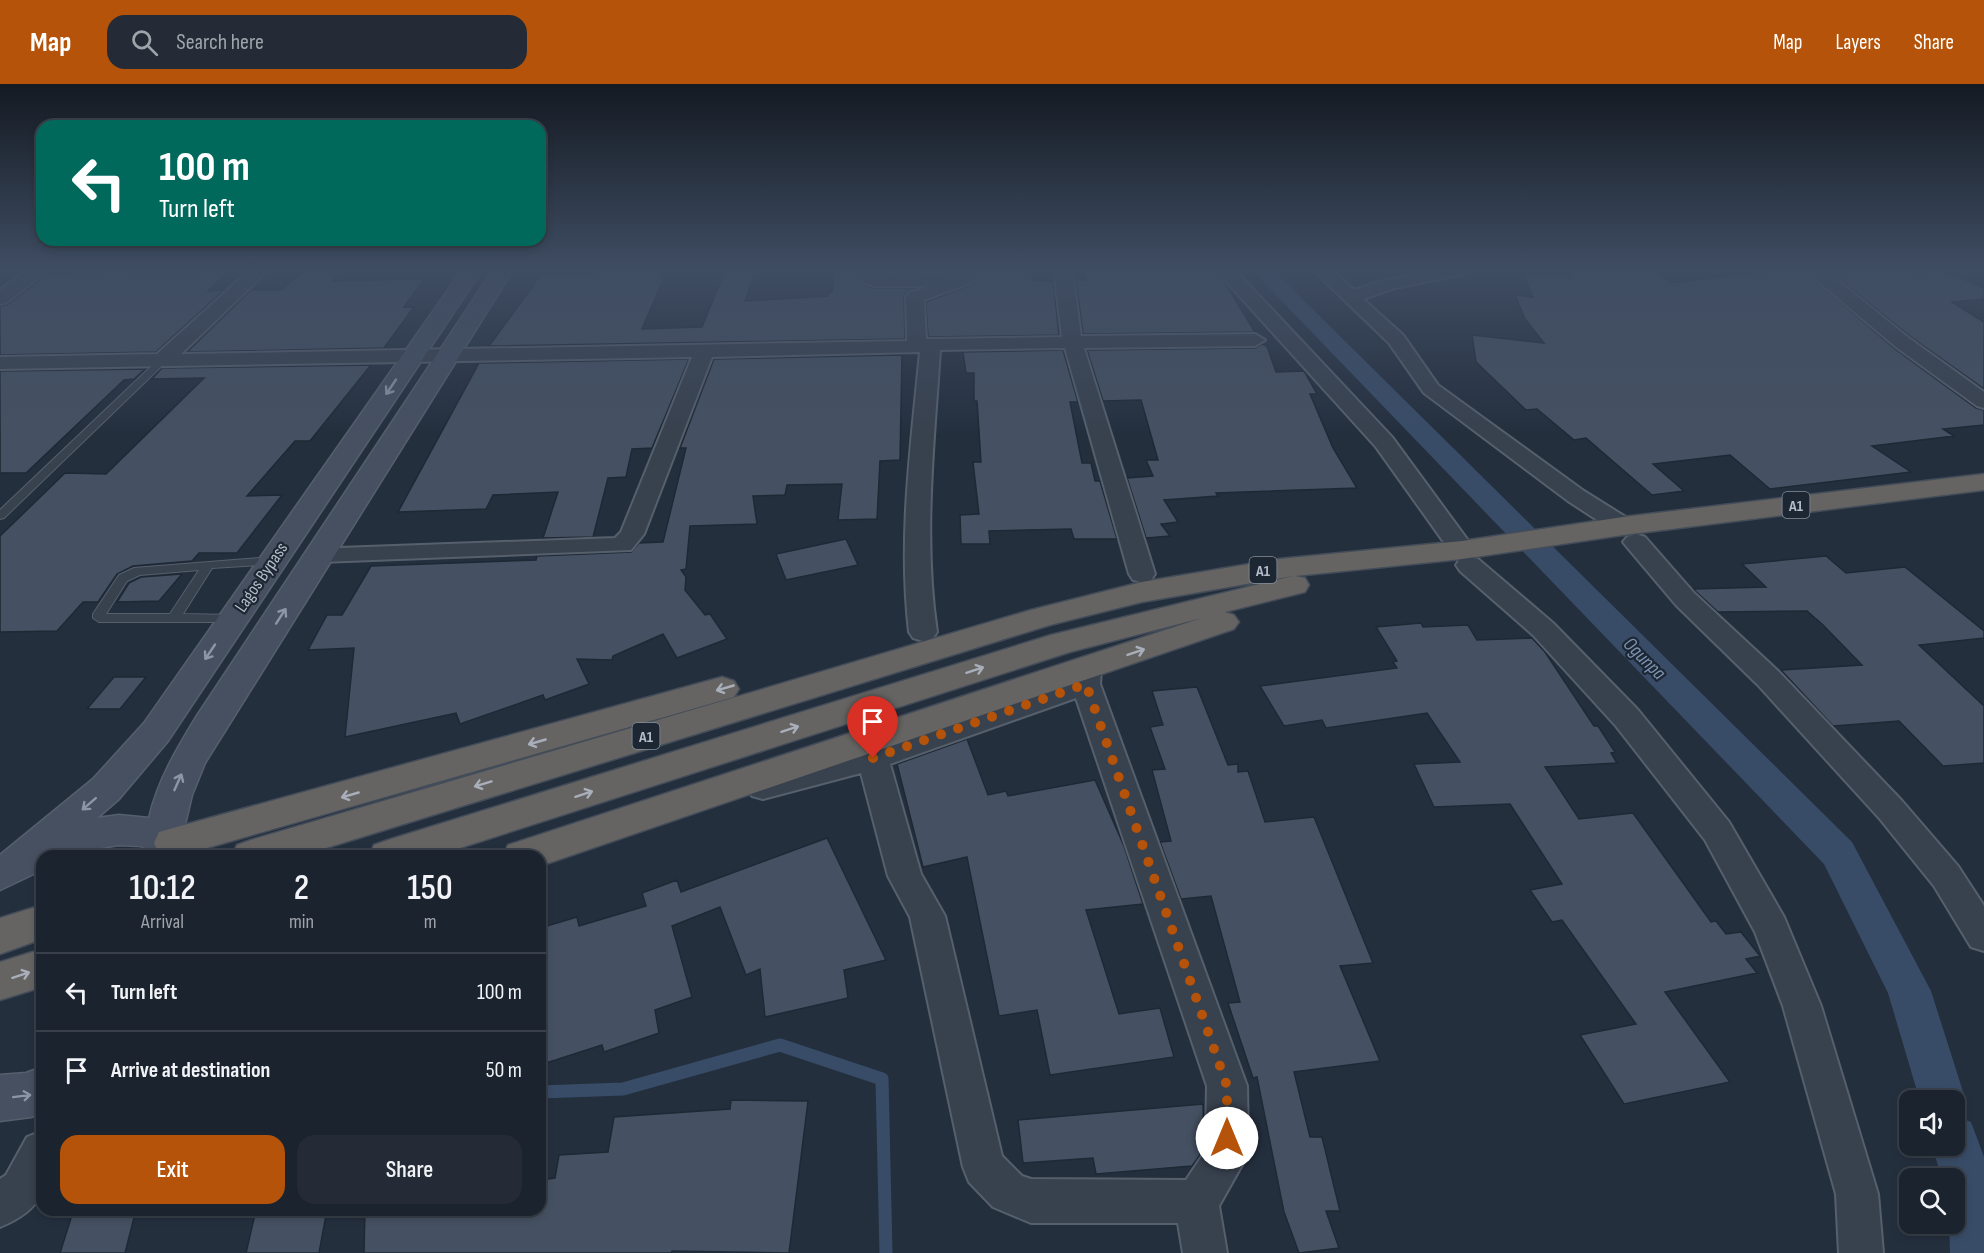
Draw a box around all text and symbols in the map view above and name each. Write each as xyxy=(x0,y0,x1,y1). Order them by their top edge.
search box xyxy=(107,15,527,69)
text: Map xyxy=(30,26,71,59)
icon: search xyxy=(128,26,161,59)
text: Search here xyxy=(176,29,264,56)
text: Map xyxy=(1773,30,1802,55)
text: Layers xyxy=(1835,30,1881,55)
text: Share xyxy=(1914,30,1954,55)
text: 100 m xyxy=(159,142,250,193)
icon: left xyxy=(60,144,138,222)
text: Turn left xyxy=(159,193,235,225)
one-way arrow xyxy=(385,378,397,395)
road number: A1 xyxy=(1782,492,1810,518)
street label: Lagos Bypass xyxy=(231,538,292,616)
road number: A1 xyxy=(1250,557,1276,583)
one-way arrow xyxy=(275,608,287,625)
water label: Ogunpa xyxy=(1618,632,1671,685)
one-way arrow xyxy=(204,644,216,660)
one-way arrow xyxy=(1126,646,1145,657)
one-way arrow xyxy=(966,664,985,675)
one-way arrow xyxy=(716,683,735,695)
pin xyxy=(847,696,898,758)
icon: arrive xyxy=(856,705,889,738)
road number: A1 xyxy=(632,723,660,749)
one-way arrow xyxy=(780,723,799,734)
one-way arrow xyxy=(528,737,547,748)
one-way arrow xyxy=(174,773,185,791)
one-way arrow xyxy=(474,779,493,790)
one-way arrow xyxy=(574,788,593,799)
one-way arrow xyxy=(341,790,360,801)
one-way arrow xyxy=(82,797,97,811)
text: 10:12 xyxy=(129,867,196,910)
text: 2 xyxy=(294,867,309,910)
text: 150 xyxy=(407,867,453,910)
text: Arrival xyxy=(141,910,184,934)
text: min xyxy=(289,910,314,934)
text: m xyxy=(424,910,436,934)
one-way arrow xyxy=(11,968,30,979)
icon: left xyxy=(60,976,93,1009)
text: Turn left xyxy=(111,979,177,1006)
text: 100 m xyxy=(477,979,522,1006)
icon: arrive xyxy=(60,1054,93,1087)
text: Arrive at destination xyxy=(111,1057,270,1084)
text: 50 m xyxy=(486,1057,522,1084)
one-way arrow xyxy=(11,1090,31,1101)
map controls xyxy=(1899,1090,1965,1234)
button: sound xyxy=(1899,1090,1965,1156)
position arrow xyxy=(1195,1106,1259,1170)
button: Exit xyxy=(60,1135,285,1204)
button: Share xyxy=(297,1135,522,1204)
button: search xyxy=(1899,1168,1965,1234)

